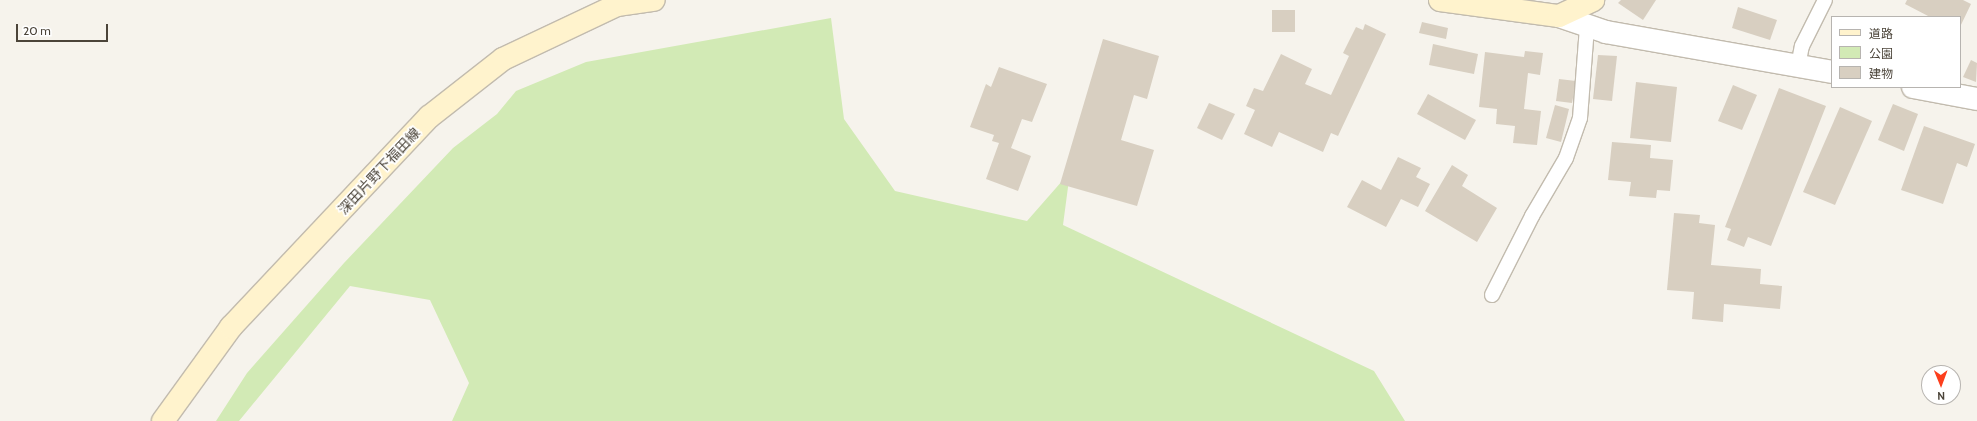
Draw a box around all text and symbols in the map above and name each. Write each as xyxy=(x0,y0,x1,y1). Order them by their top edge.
scale bar xyxy=(18,16,110,42)
legend xyxy=(1831,16,1961,88)
text: 20 m xyxy=(23,23,51,38)
text: 道路 xyxy=(1869,26,1893,41)
text: 公園 xyxy=(1869,46,1893,61)
text: 建物 xyxy=(1869,66,1893,81)
street label: 深田片野下福田線 xyxy=(335,124,423,218)
north arrow xyxy=(1921,365,1961,405)
text: N xyxy=(1937,389,1945,403)

